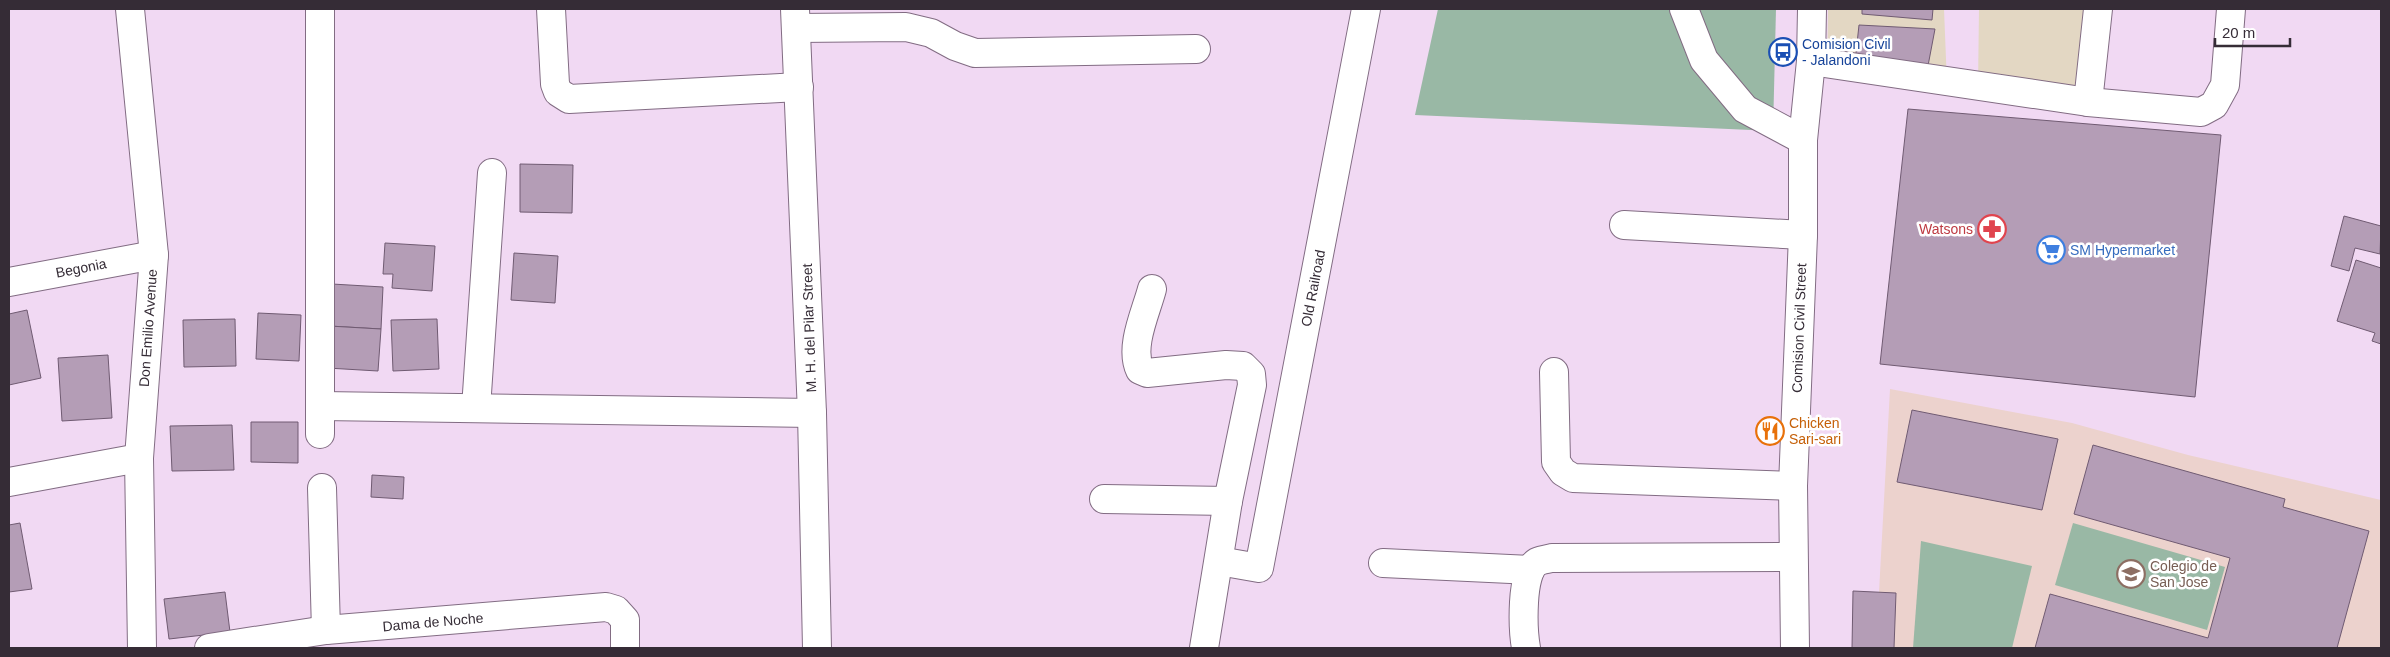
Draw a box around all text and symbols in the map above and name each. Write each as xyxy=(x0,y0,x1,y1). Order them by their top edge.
scale bar xyxy=(2215,15,2290,47)
text: 20 m xyxy=(2222,24,2255,41)
place label: Comision Civil - Jalandoni xyxy=(1802,36,1891,68)
bus stop icon: Comision Civil - Jalandoni xyxy=(1768,37,1798,67)
pharmacy icon: Watsons xyxy=(1977,214,2007,244)
place label: Watsons xyxy=(1919,221,1973,237)
supermarket icon: SM Hypermarket xyxy=(2036,235,2066,265)
place label: SM Hypermarket xyxy=(2070,242,2175,258)
street label: Old Railroad xyxy=(1298,248,1328,328)
street label: Begonia xyxy=(54,255,108,281)
street label: M. H. del Pilar Street xyxy=(799,263,819,393)
street label: Comision Civil Street xyxy=(1789,263,1809,393)
street label: Don Emilio Avenue xyxy=(136,268,160,387)
place label: Chicken Sari-sari xyxy=(1789,415,1841,447)
restaurant icon: Chicken Sari-sari xyxy=(1755,416,1785,446)
place label: Colegio de San Jose xyxy=(2150,558,2217,590)
school or university icon: Colegio de San Jose xyxy=(2116,559,2146,589)
street label: Dama de Noche xyxy=(382,610,484,634)

